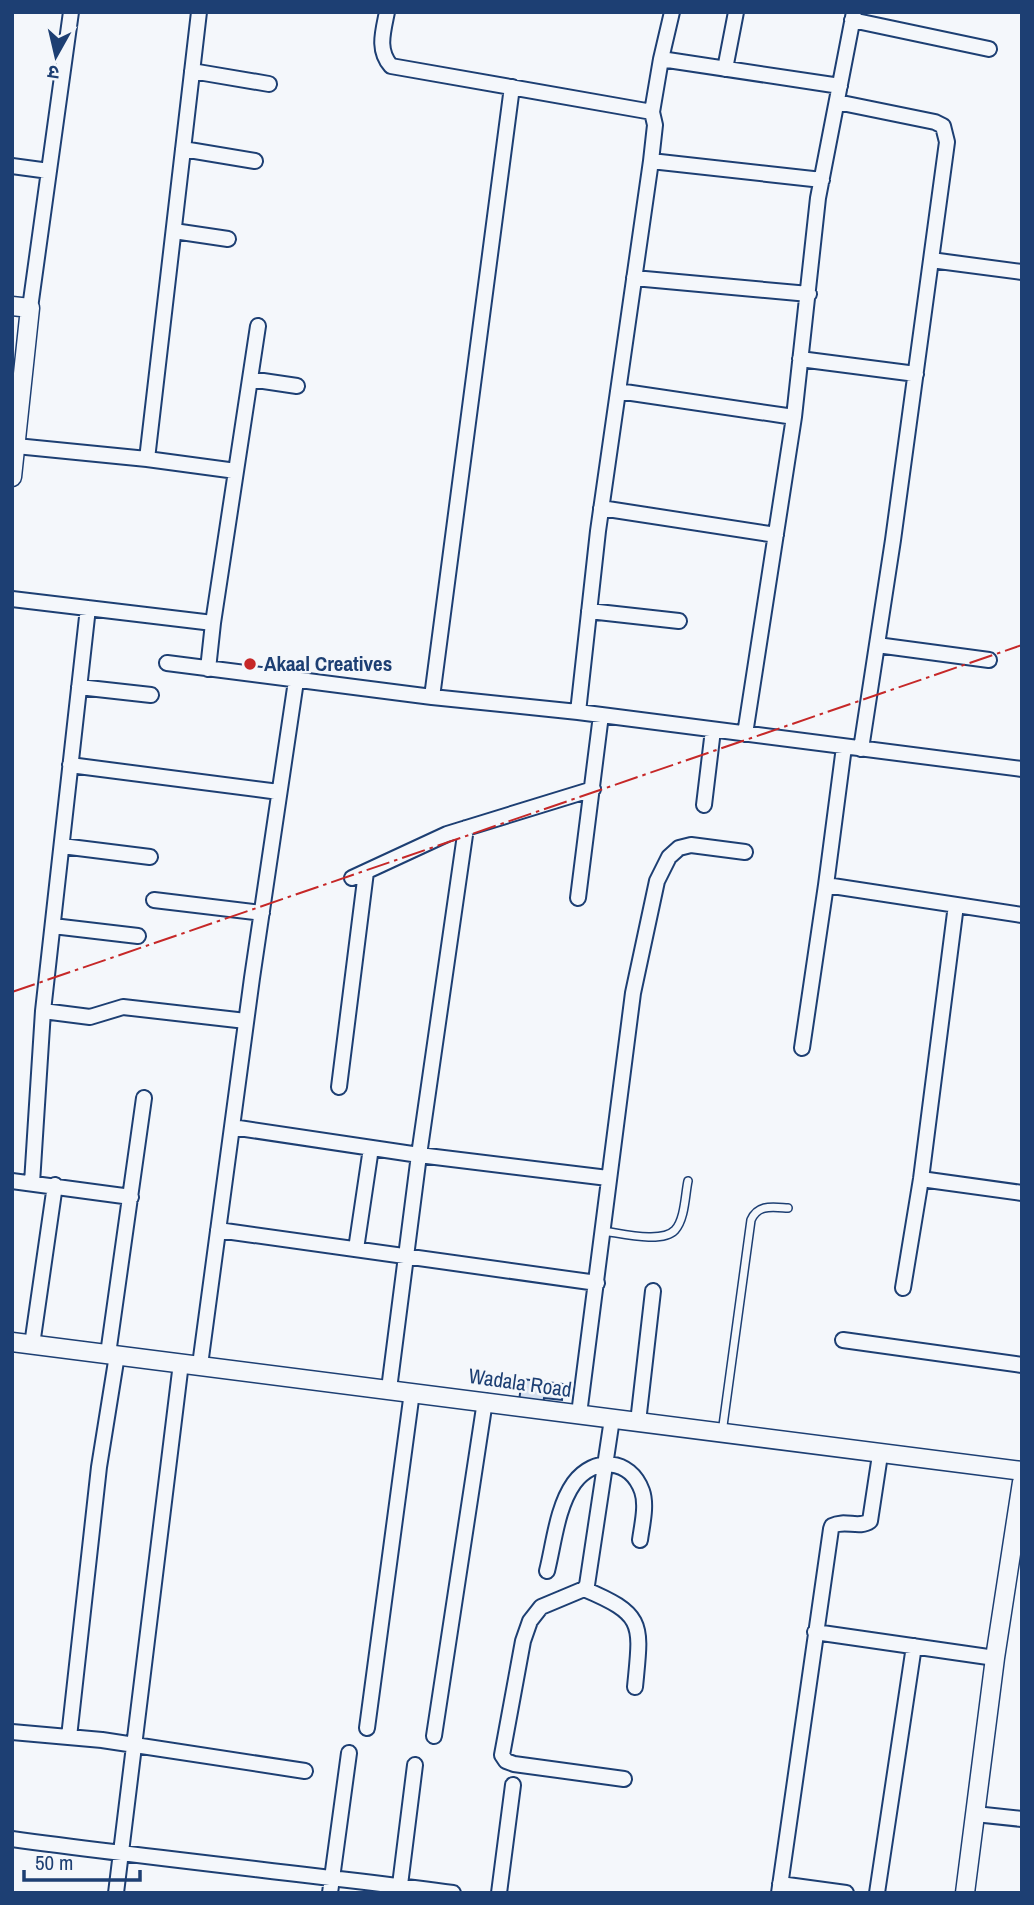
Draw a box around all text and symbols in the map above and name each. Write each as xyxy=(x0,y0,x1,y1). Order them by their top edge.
north arrow xyxy=(21,21,91,91)
text: उ xyxy=(45,59,61,86)
place label: Akaal Creatives xyxy=(264,649,392,678)
marker: Akaal Creatives xyxy=(242,656,258,672)
street label: Wadala Road xyxy=(467,1361,573,1404)
scale bar xyxy=(24,1839,140,1883)
text: 50 m xyxy=(35,1848,73,1877)

